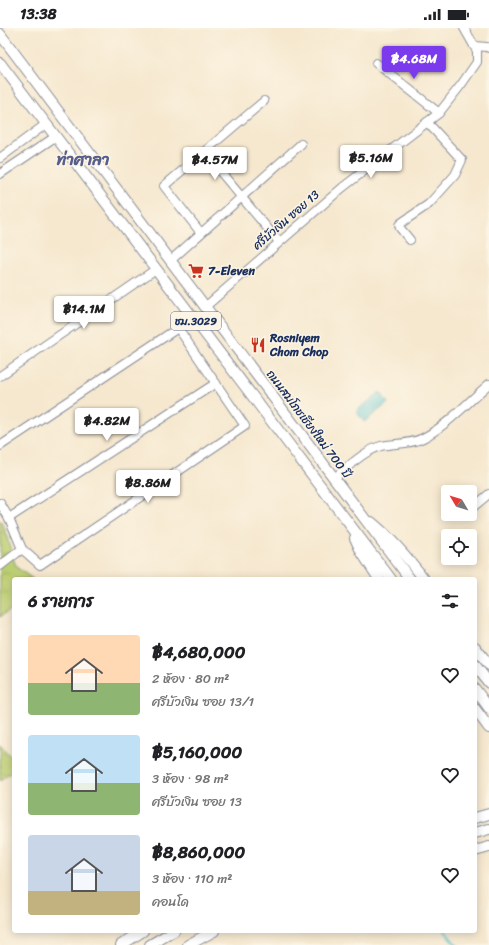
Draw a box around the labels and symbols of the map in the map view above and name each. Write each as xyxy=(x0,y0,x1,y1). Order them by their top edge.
pin: ฿4.68M xyxy=(381,46,447,80)
district label: ท่าศาลา xyxy=(56,145,110,174)
pin: ฿5.16M xyxy=(338,145,404,179)
pin: ฿4.57M xyxy=(182,147,248,181)
street label: ศรีบัวเงิน ซอย 13 xyxy=(247,184,325,256)
place label: 7-Eleven xyxy=(208,260,255,282)
supermarket icon: 7-Eleven xyxy=(187,262,205,280)
pin: ฿14.1M xyxy=(51,296,117,330)
road number: ชม.3029 xyxy=(171,312,221,330)
place label: Rosniyem Chom Chop xyxy=(269,327,329,363)
restaurant icon: Rosniyem Chom Chop xyxy=(249,336,267,354)
street label: ถนนสมโภชเชียงใหม่ 700 ปี xyxy=(261,365,358,484)
pin: ฿4.82M xyxy=(74,408,140,442)
pin: ฿8.86M xyxy=(115,470,181,504)
north arrow xyxy=(441,485,477,521)

